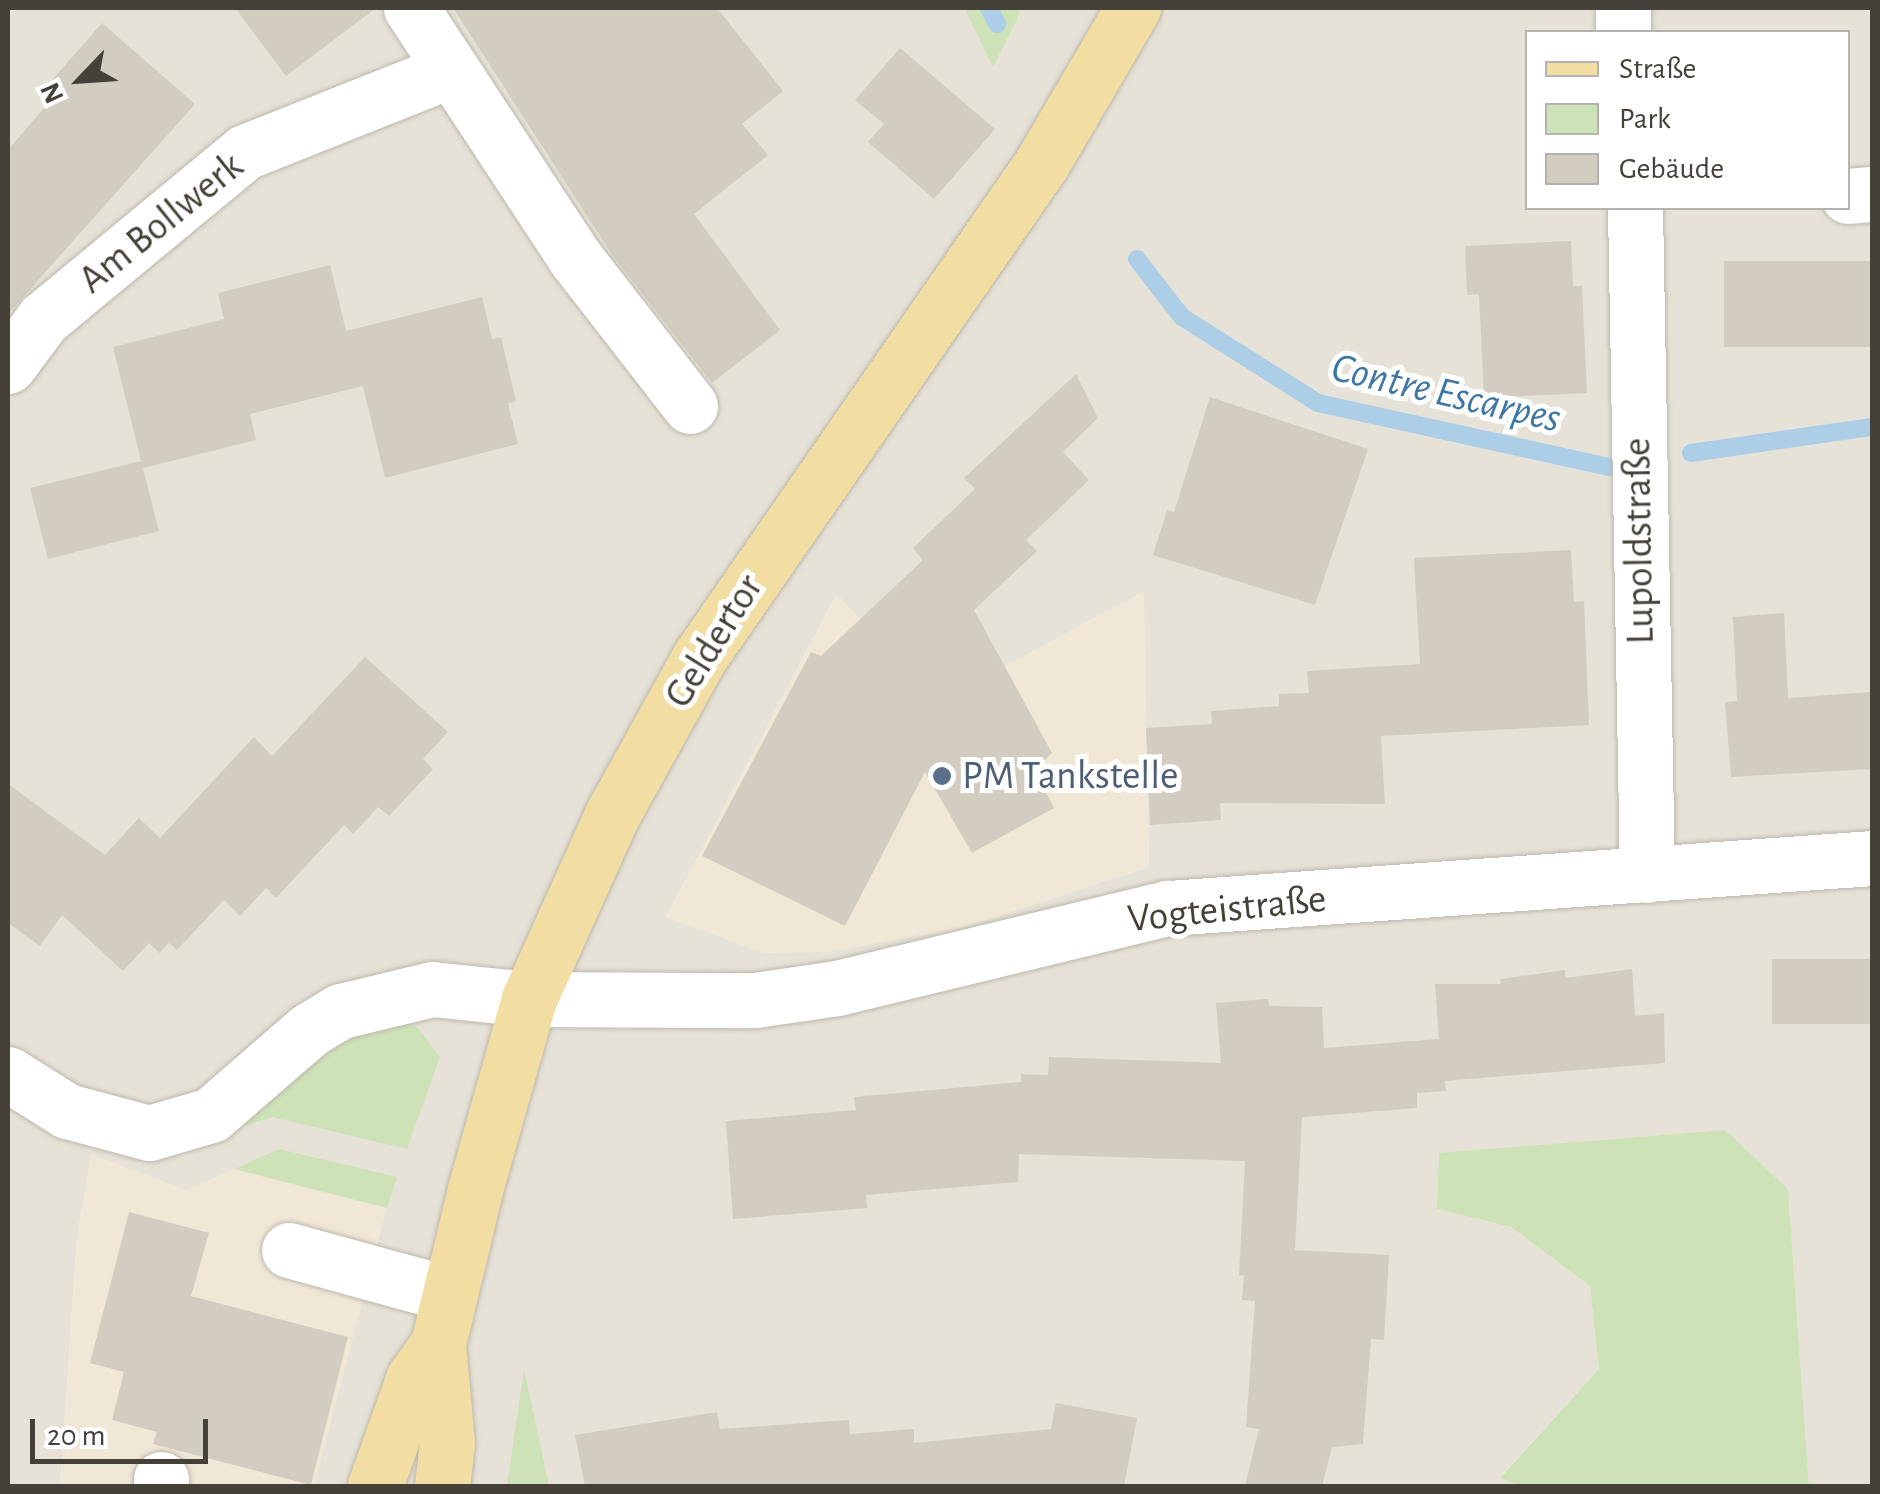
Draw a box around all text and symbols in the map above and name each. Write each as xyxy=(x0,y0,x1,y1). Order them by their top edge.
north arrow xyxy=(30,30,130,130)
legend xyxy=(1525,30,1850,210)
text: Straße xyxy=(1619,54,1696,84)
text: N xyxy=(36,78,70,107)
text: Park xyxy=(1619,104,1671,134)
street label: Am Bollwerk xyxy=(69,142,253,304)
text: Gebäude xyxy=(1619,154,1724,184)
water label: Contre Escarpes xyxy=(1327,342,1565,444)
street label: Lupoldstraße xyxy=(1613,437,1665,645)
street label: Geldertor xyxy=(654,566,774,716)
place label: PM Tankstelle xyxy=(962,752,1179,800)
marker: PM Tankstelle xyxy=(931,765,953,787)
street label: Vogteistraße xyxy=(1125,875,1329,943)
scale bar xyxy=(35,1399,212,1461)
text: 20 m xyxy=(47,1421,105,1451)

